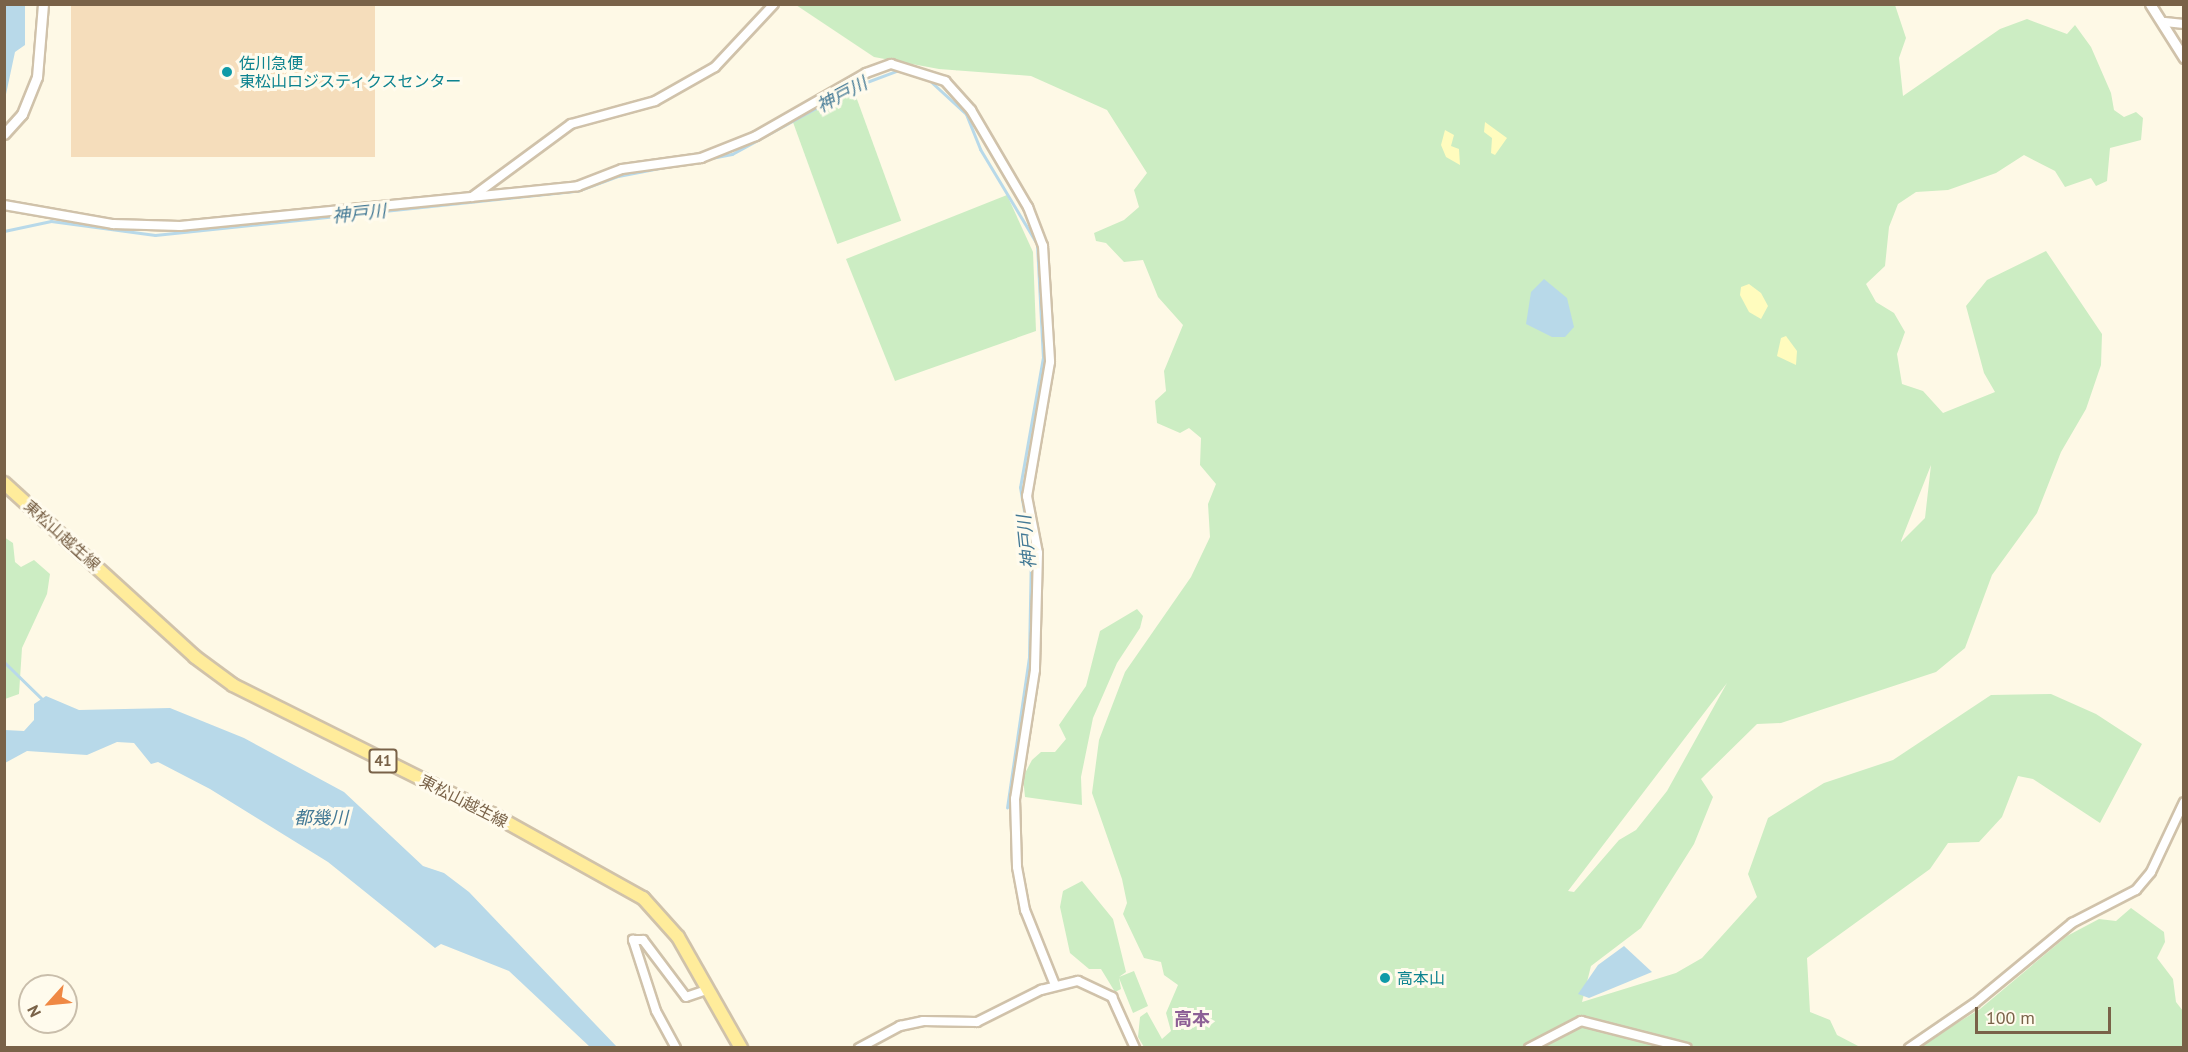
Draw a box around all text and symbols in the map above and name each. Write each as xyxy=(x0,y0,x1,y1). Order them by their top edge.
place label: 佐川急便 東松山ロジスティクスセンター xyxy=(239,53,463,91)
marker: 佐川急便 東松山ロジスティクスセンター xyxy=(220,65,234,79)
water label: 神戸川 xyxy=(813,73,871,117)
water label: 神戸川 xyxy=(331,200,387,228)
street label: 東松山越生線 xyxy=(20,496,104,574)
water label: 神戸川 xyxy=(1013,514,1041,570)
road number: 41 xyxy=(368,749,398,773)
street label: 東松山越生線 xyxy=(417,771,511,831)
water label: 都幾川 xyxy=(294,807,348,829)
place label: 高本山 xyxy=(1397,968,1445,988)
marker: 高本山 xyxy=(1378,971,1392,985)
north arrow xyxy=(18,974,78,1034)
scale bar xyxy=(1978,995,2114,1033)
text: N xyxy=(22,1002,45,1020)
text: 100 m xyxy=(1986,1006,2035,1029)
district label: 高本 xyxy=(1174,1008,1210,1030)

